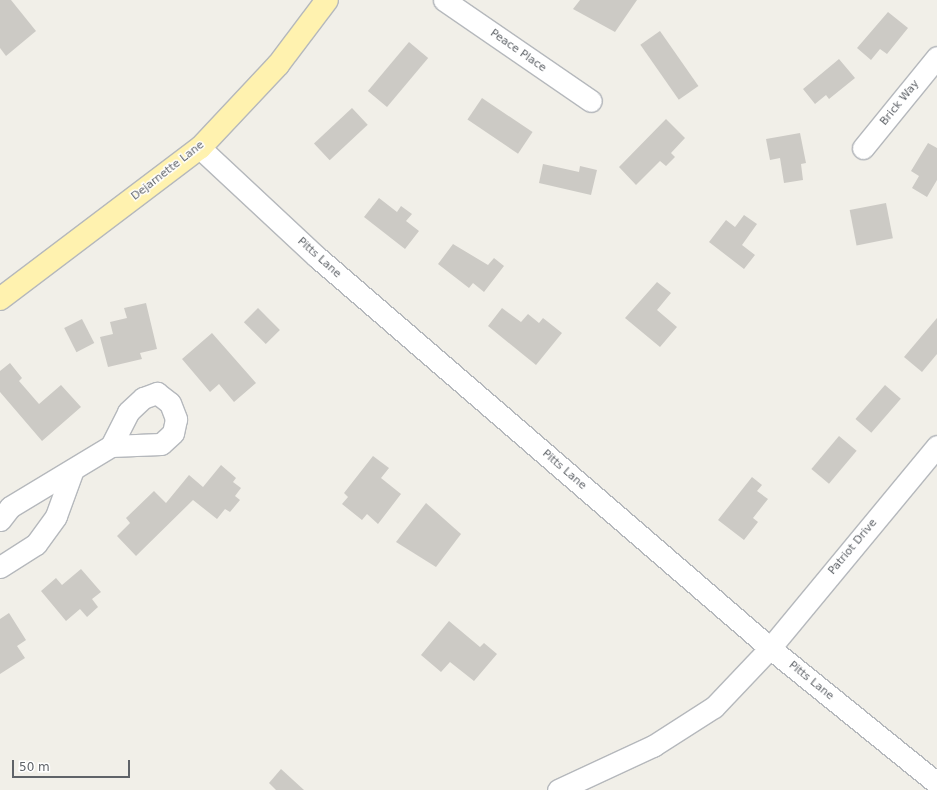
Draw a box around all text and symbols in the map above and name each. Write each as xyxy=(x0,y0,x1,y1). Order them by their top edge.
street label: Peace Place xyxy=(487,27,549,75)
street label: Brick Way xyxy=(878,78,922,128)
street label: Dejarnette Lane xyxy=(129,139,207,203)
street label: Pitts Lane xyxy=(295,235,343,281)
street label: Pitts Lane xyxy=(539,447,589,493)
street label: Patriot Drive xyxy=(826,516,880,578)
street label: Pitts Lane xyxy=(786,659,836,703)
scale bar xyxy=(14,752,132,778)
text: 50 m xyxy=(19,760,50,774)

